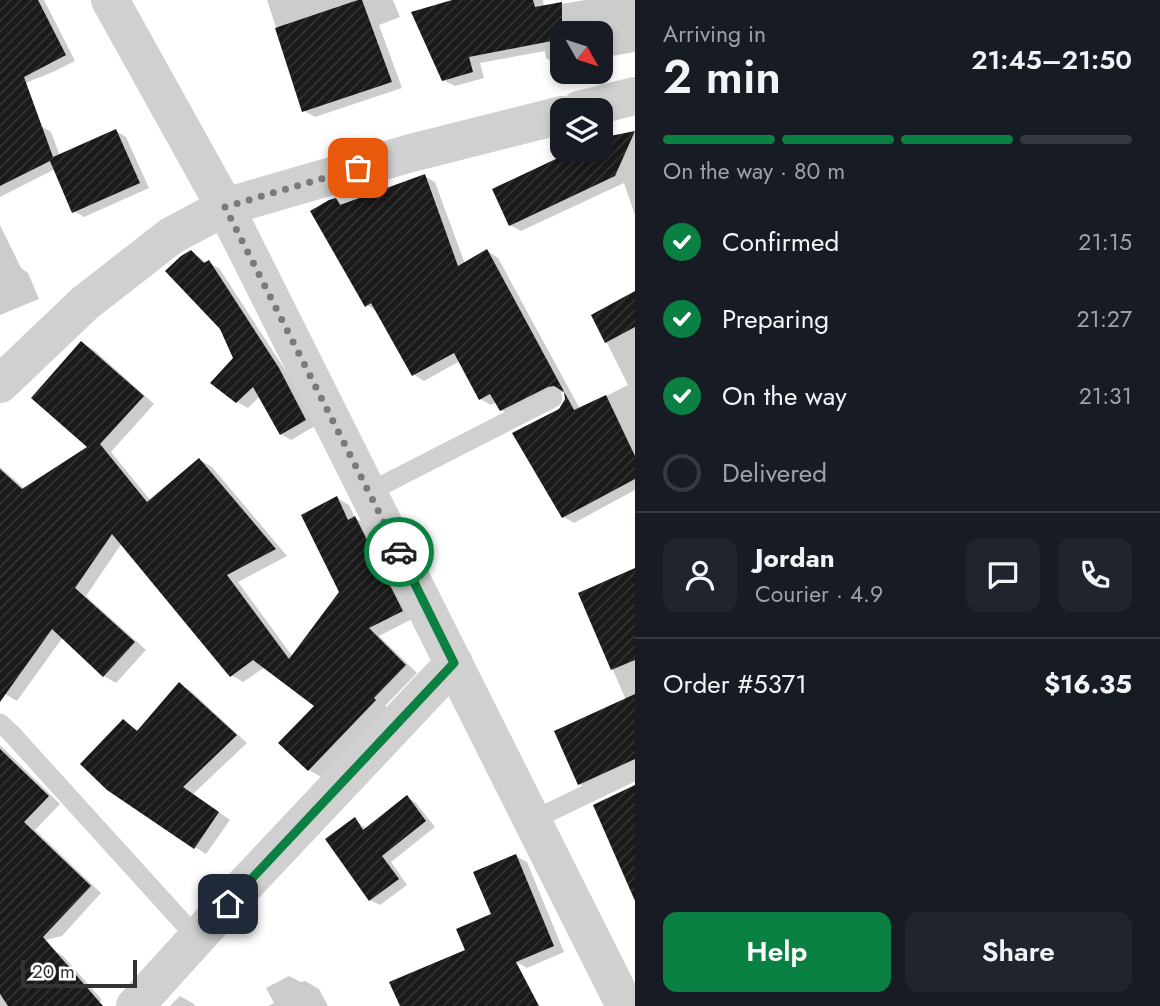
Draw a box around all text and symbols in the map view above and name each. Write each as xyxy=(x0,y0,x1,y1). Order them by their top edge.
text: Arriving in xyxy=(663,17,766,51)
north arrow xyxy=(550,21,612,84)
map controls xyxy=(550,21,613,161)
text: 21:45–21:50 xyxy=(971,41,1132,79)
text: 2 min xyxy=(663,44,781,110)
button: layers xyxy=(550,98,613,161)
pin xyxy=(328,138,388,198)
icon: bag xyxy=(339,149,377,187)
text: On the way · 80 m xyxy=(663,154,845,188)
icon: check xyxy=(663,223,701,261)
text: Confirmed xyxy=(722,223,839,261)
text: 21:15 xyxy=(1078,225,1132,259)
icon: check xyxy=(663,300,701,338)
text: Preparing xyxy=(722,300,829,338)
text: 21:27 xyxy=(1077,302,1132,336)
icon: check xyxy=(663,377,701,415)
text: On the way xyxy=(722,377,847,415)
text: 21:31 xyxy=(1079,379,1132,413)
text: Delivered xyxy=(722,454,827,492)
courier xyxy=(364,517,434,587)
icon: car xyxy=(380,533,418,571)
button: person xyxy=(663,538,737,612)
button: chat xyxy=(966,538,1040,612)
button: phone xyxy=(1058,538,1132,612)
text: Jordan xyxy=(755,539,835,577)
text: Courier · 4.9 xyxy=(755,577,883,611)
text: Order #5371 xyxy=(663,665,807,703)
text: $16.35 xyxy=(1044,665,1132,703)
pin xyxy=(198,874,258,934)
icon: home xyxy=(209,885,247,923)
button: Help xyxy=(663,912,891,992)
button: Share xyxy=(905,912,1132,992)
scale bar xyxy=(21,957,136,989)
text: 20 m xyxy=(32,958,75,985)

